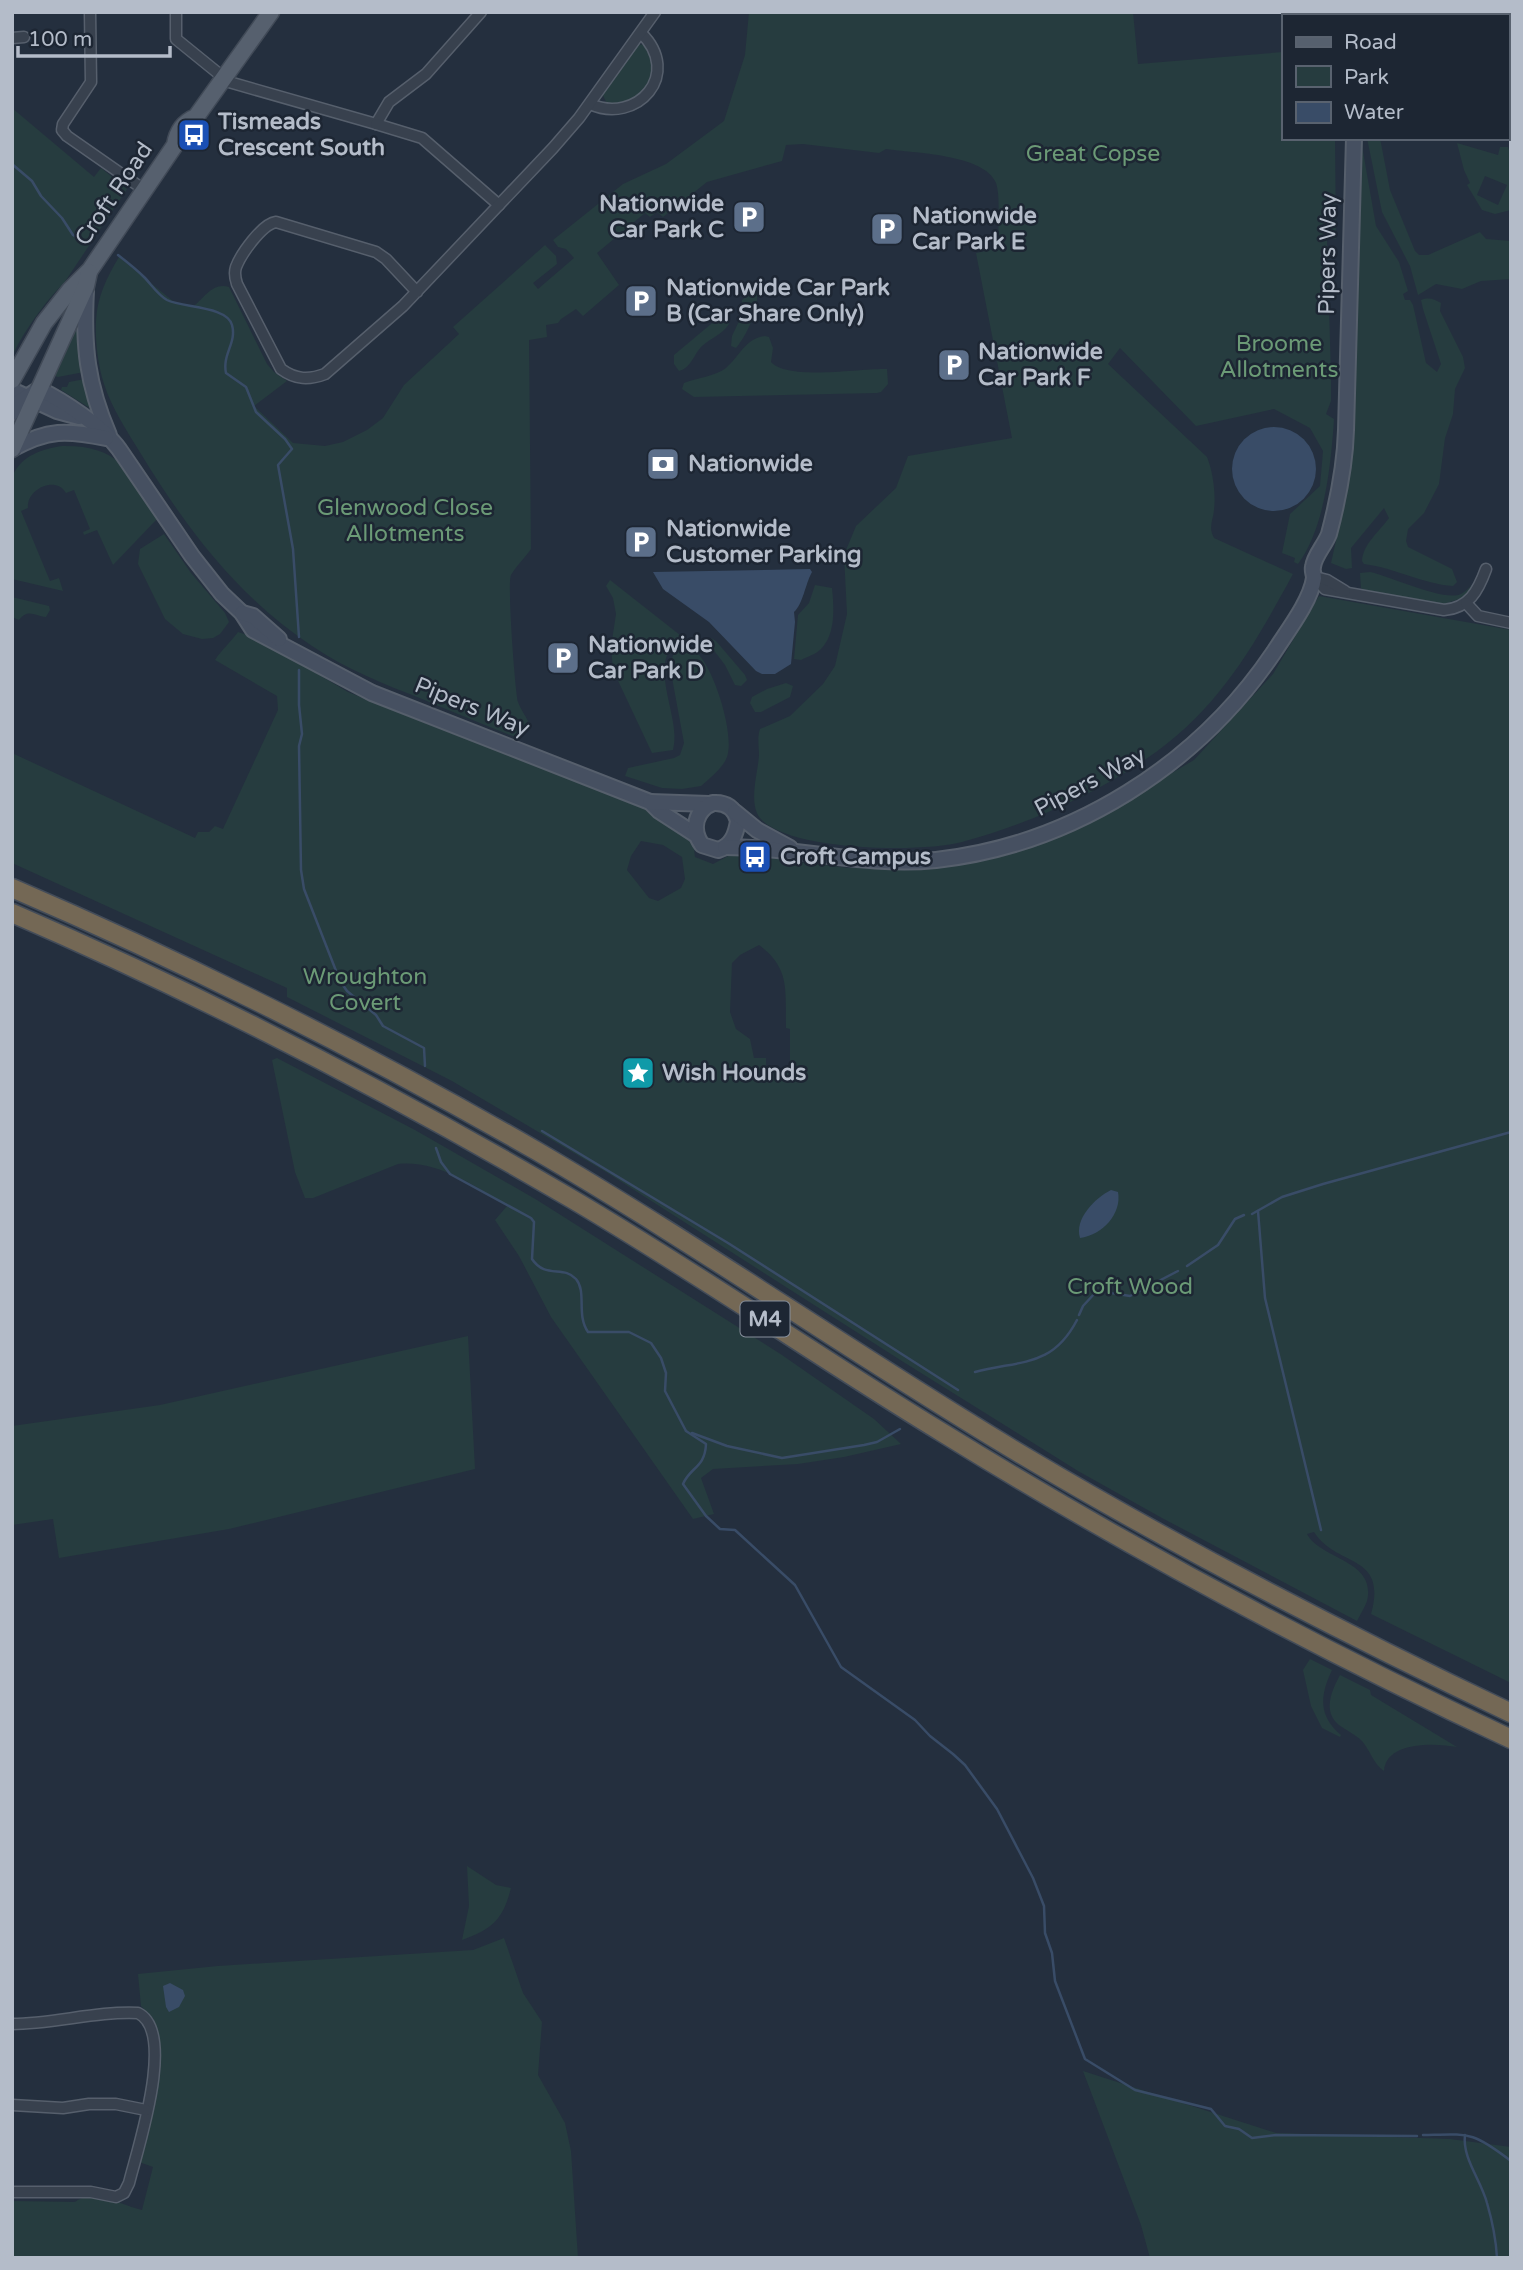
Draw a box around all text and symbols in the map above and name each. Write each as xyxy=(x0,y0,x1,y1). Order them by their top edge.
scale bar xyxy=(18,14,170,58)
legend xyxy=(1282,14,1509,140)
text: 100 m xyxy=(28,27,92,52)
text: Road xyxy=(1344,30,1397,55)
text: Park xyxy=(1344,65,1389,90)
text: Water xyxy=(1344,100,1404,125)
place label: Tismeads Crescent South xyxy=(217,108,385,162)
bus stop icon: Tismeads Crescent South xyxy=(175,116,213,154)
street label: Croft Road xyxy=(69,137,159,251)
park label: Great Copse xyxy=(1026,140,1160,168)
place label: Nationwide Car Park C xyxy=(599,190,724,244)
street label: Pipers Way xyxy=(1313,193,1343,315)
parking icon: Nationwide Car Park C xyxy=(730,198,768,236)
place label: Nationwide Car Park E xyxy=(912,202,1037,256)
parking icon: Nationwide Car Park E xyxy=(868,210,906,248)
place label: Nationwide Car Park B (Car Share Only) xyxy=(666,274,890,328)
parking icon: Nationwide Car Park B (Car Share Only) xyxy=(622,282,660,320)
park label: Broome Allotments xyxy=(1220,330,1338,384)
place label: Nationwide Car Park F xyxy=(978,338,1103,392)
parking icon: Nationwide Car Park F xyxy=(935,346,973,384)
bank icon: Nationwide xyxy=(644,445,682,483)
place label: Nationwide xyxy=(688,450,813,478)
park label: Glenwood Close Allotments xyxy=(317,494,493,548)
place label: Nationwide Customer Parking xyxy=(666,515,862,569)
parking icon: Nationwide Customer Parking xyxy=(622,523,660,561)
place label: Nationwide Car Park D xyxy=(588,631,713,685)
parking icon: Nationwide Car Park D xyxy=(544,639,582,677)
street label: Pipers Way xyxy=(410,671,534,743)
street label: Pipers Way xyxy=(1030,741,1150,823)
bus stop icon: Croft Campus xyxy=(736,838,774,876)
place label: Croft Campus xyxy=(780,843,931,871)
park label: Wroughton Covert xyxy=(303,963,427,1017)
place icon: Wish Hounds xyxy=(619,1054,657,1092)
place label: Wish Hounds xyxy=(662,1059,806,1087)
park label: Croft Wood xyxy=(1067,1273,1193,1301)
road number: M4 xyxy=(740,1302,790,1336)

